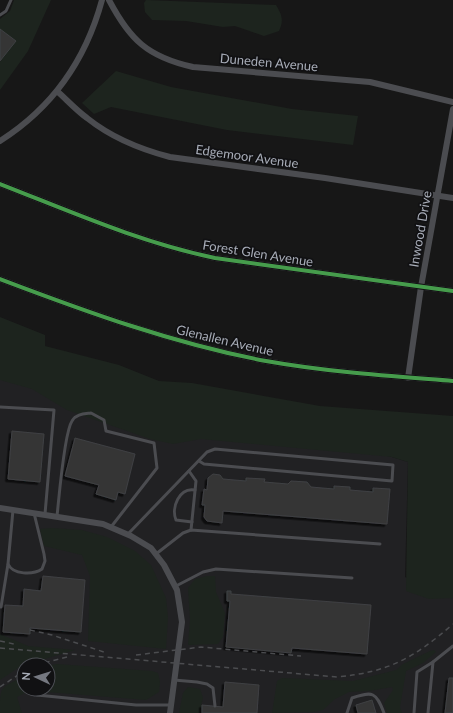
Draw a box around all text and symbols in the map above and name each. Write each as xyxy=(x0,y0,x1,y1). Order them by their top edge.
street label: Duneden Avenue xyxy=(219,50,319,74)
street label: Edgemoor Avenue xyxy=(194,141,300,171)
street label: Inwood Drive xyxy=(405,189,435,268)
street label: Forest Glen Avenue xyxy=(202,236,315,270)
street label: Glenallen Avenue xyxy=(175,321,275,359)
north arrow xyxy=(16,657,56,697)
text: N xyxy=(19,672,32,681)

